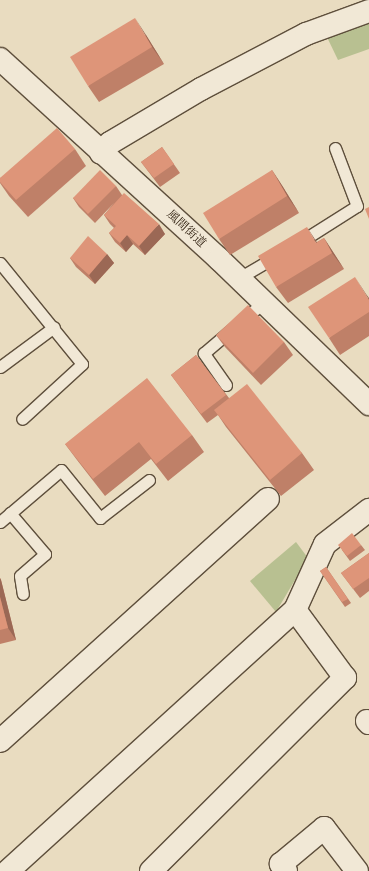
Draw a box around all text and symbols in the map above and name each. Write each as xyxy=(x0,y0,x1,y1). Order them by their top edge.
street label: 風間街道 xyxy=(164,207,208,251)

